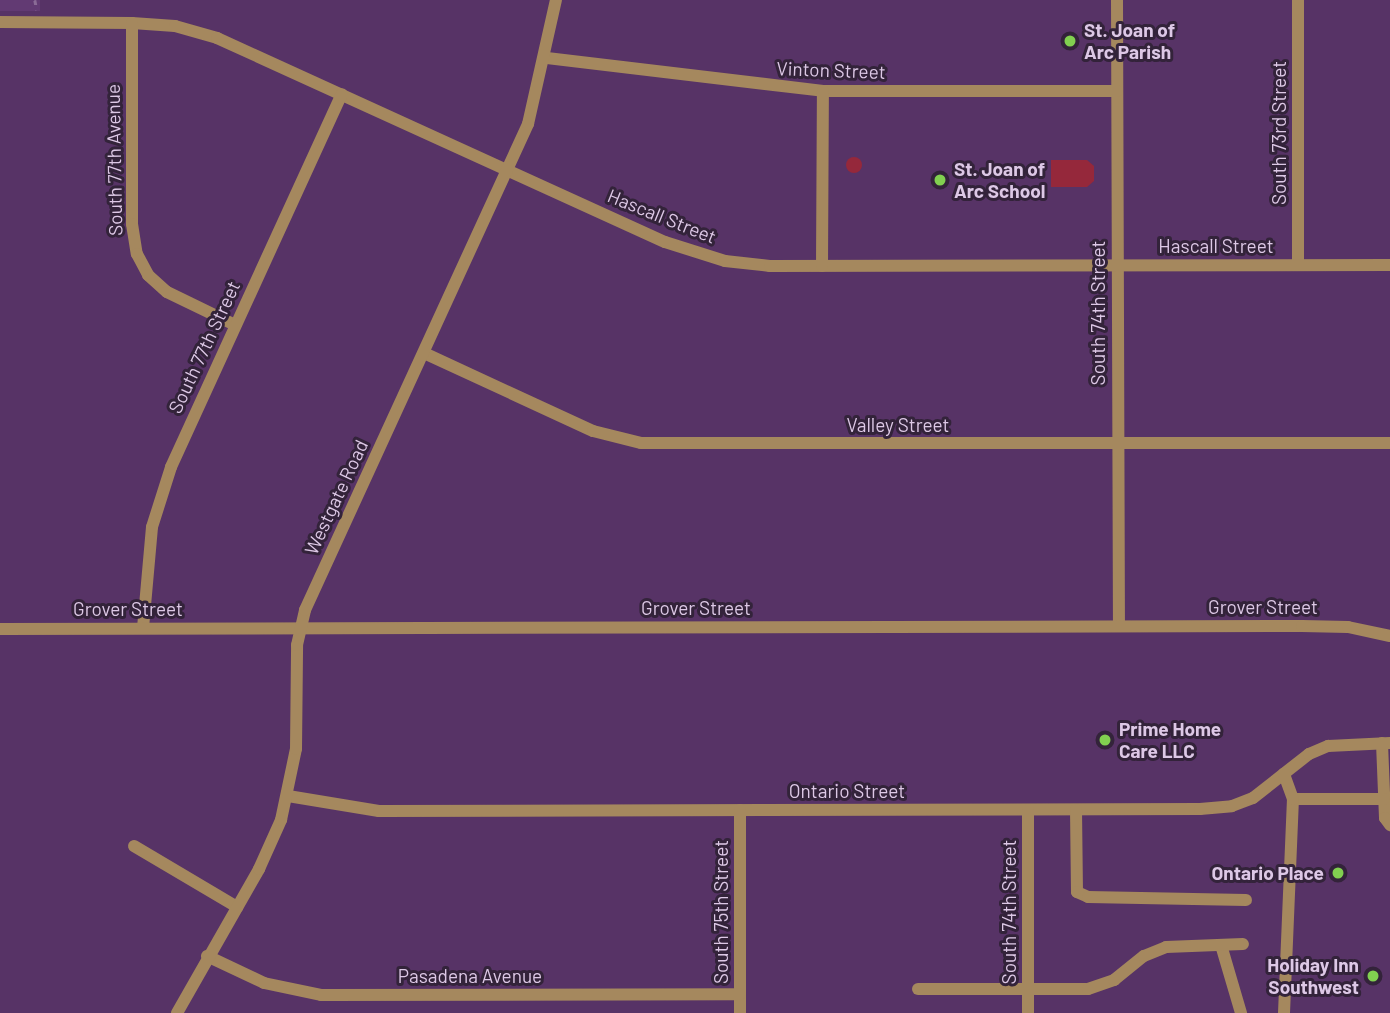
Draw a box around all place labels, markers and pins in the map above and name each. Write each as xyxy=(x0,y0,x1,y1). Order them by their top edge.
place label: St. Joan of Arc Parish xyxy=(1084,19,1175,63)
marker: St. Joan of Arc Parish xyxy=(1062,33,1078,49)
place label: St. Joan of Arc School xyxy=(954,158,1045,202)
marker: St. Joan of Arc School xyxy=(932,172,948,188)
place label: Prime Home Care LLC xyxy=(1119,718,1221,762)
marker: Prime Home Care LLC xyxy=(1097,732,1113,748)
place label: Ontario Place xyxy=(1212,862,1324,884)
marker: Ontario Place xyxy=(1330,865,1346,881)
place label: Holiday Inn Southwest xyxy=(1267,954,1359,998)
marker: Holiday Inn Southwest xyxy=(1365,968,1381,984)

